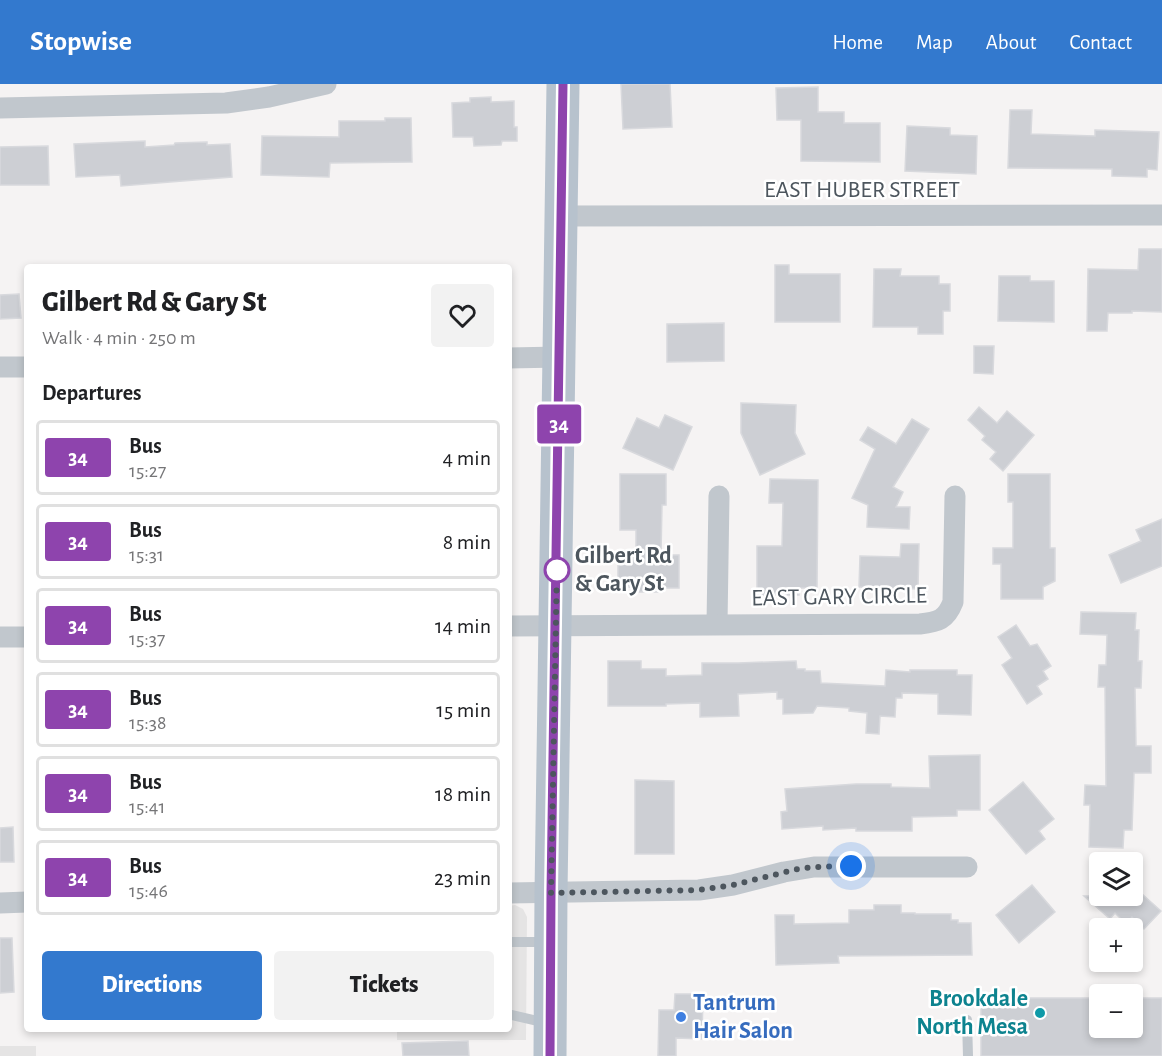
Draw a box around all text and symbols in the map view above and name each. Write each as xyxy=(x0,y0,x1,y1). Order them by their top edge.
text: Stopwise xyxy=(30,28,132,56)
text: Home xyxy=(832,32,883,53)
text: Map xyxy=(916,32,953,53)
text: About xyxy=(986,32,1036,53)
text: Contact xyxy=(1069,32,1132,53)
street label: EAST HUBER STREET xyxy=(764,178,960,202)
button: heart xyxy=(431,284,494,347)
text: Gilbert Rd & Gary St xyxy=(42,289,266,317)
text: Walk · 4 min · 250 m xyxy=(42,328,196,348)
text: Departures xyxy=(42,382,142,404)
line badge: 34 xyxy=(532,404,586,444)
text: 34 xyxy=(549,414,569,435)
text: Bus xyxy=(129,435,162,457)
text: 34 xyxy=(68,447,88,468)
text: 4 min xyxy=(443,447,491,469)
text: 15:27 xyxy=(129,461,166,481)
text: Bus xyxy=(129,519,162,541)
text: 34 xyxy=(68,531,88,552)
text: 8 min xyxy=(443,531,491,553)
place label: Gilbert Rd & Gary St xyxy=(575,544,672,596)
text: 15:31 xyxy=(129,545,164,565)
marker: Gilbert Rd & Gary St xyxy=(544,557,570,583)
street label: EAST GARY CIRCLE xyxy=(751,583,927,611)
text: Bus xyxy=(129,603,162,625)
text: 34 xyxy=(68,615,88,636)
text: 14 min xyxy=(435,615,491,637)
text: 15:37 xyxy=(129,629,165,649)
text: Bus xyxy=(129,687,162,709)
text: 34 xyxy=(68,699,88,720)
text: 15 min xyxy=(436,699,491,721)
text: 15:38 xyxy=(129,713,167,733)
text: Bus xyxy=(129,771,162,793)
text: 34 xyxy=(68,783,88,804)
text: 18 min xyxy=(435,783,491,805)
text: 15:41 xyxy=(129,797,165,817)
your location xyxy=(836,851,866,881)
map controls xyxy=(1089,852,1143,1038)
button: layers xyxy=(1089,852,1143,906)
text: Bus xyxy=(129,855,162,877)
text: 34 xyxy=(68,867,88,888)
text: 23 min xyxy=(434,867,491,889)
text: 15:46 xyxy=(129,881,168,901)
button: + xyxy=(1089,918,1143,972)
button: Directions xyxy=(42,951,262,1020)
button: Tickets xyxy=(274,951,494,1020)
button: − xyxy=(1089,984,1143,1038)
place label: Brookdale North Mesa xyxy=(916,987,1028,1039)
place label: Tantrum Hair Salon xyxy=(693,991,793,1043)
marker: Brookdale North Mesa xyxy=(1033,1006,1047,1020)
marker: Tantrum Hair Salon xyxy=(674,1010,688,1024)

